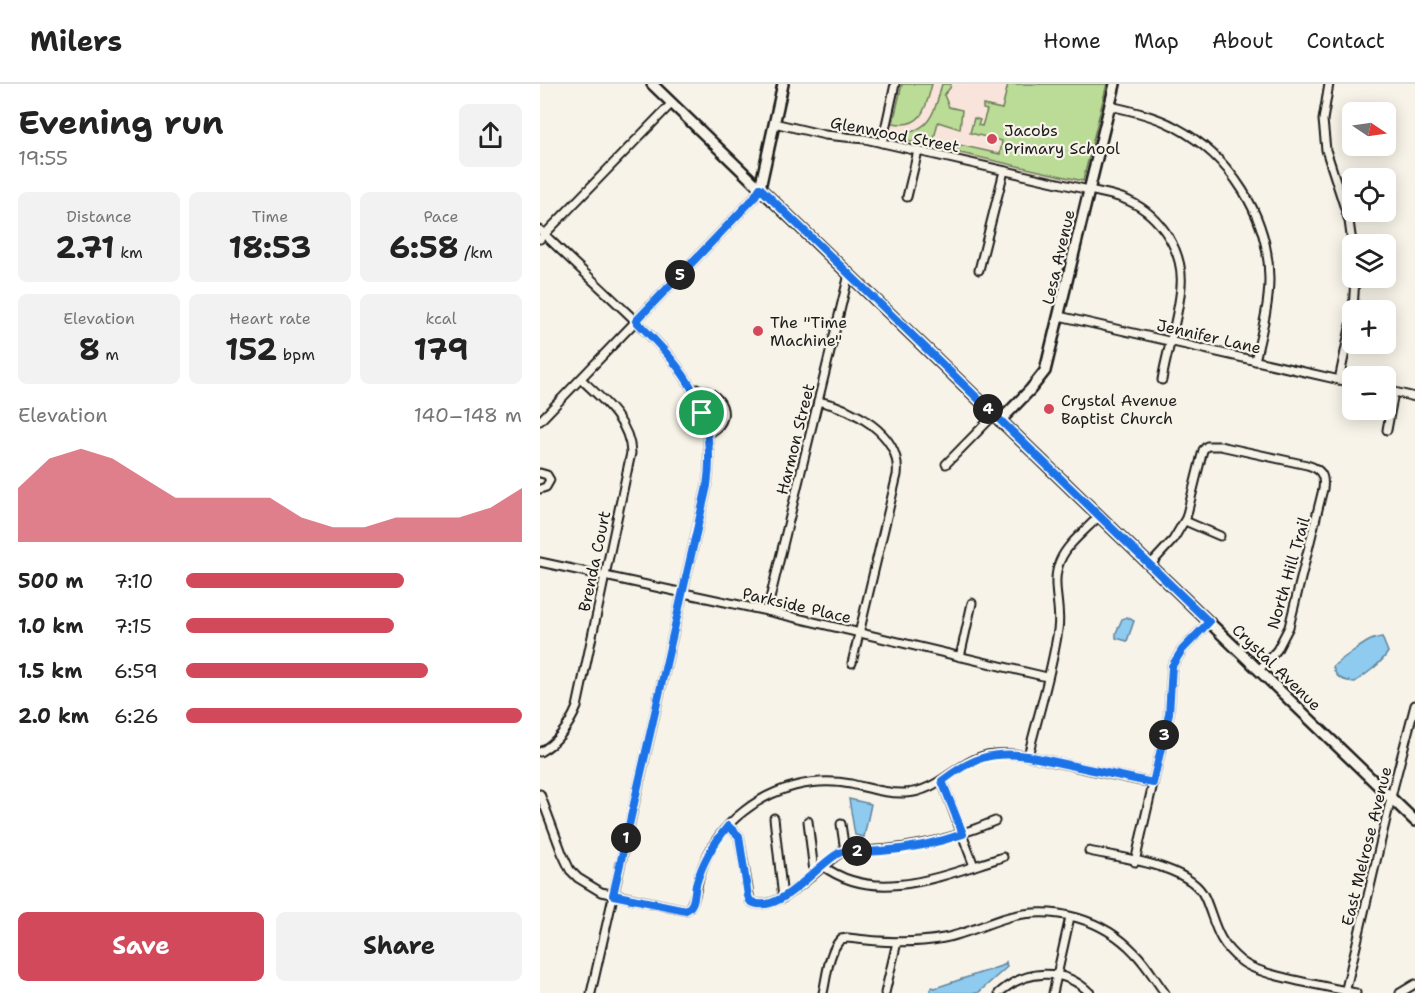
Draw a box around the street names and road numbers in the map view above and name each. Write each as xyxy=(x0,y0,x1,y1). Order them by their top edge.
street label: Glenwood Street xyxy=(829,112,961,157)
street label: Lesa Avenue xyxy=(1037,208,1080,307)
street label: Jennifer Lane xyxy=(1155,314,1263,359)
street label: Harmon Street xyxy=(772,381,819,497)
street label: Brenda Court xyxy=(574,509,615,613)
street label: North Hill Trail xyxy=(1262,514,1315,632)
street label: Parkside Place xyxy=(740,583,853,628)
street label: Crystal Avenue xyxy=(1228,619,1326,715)
street label: East Melrose Avenue xyxy=(1337,764,1396,928)

